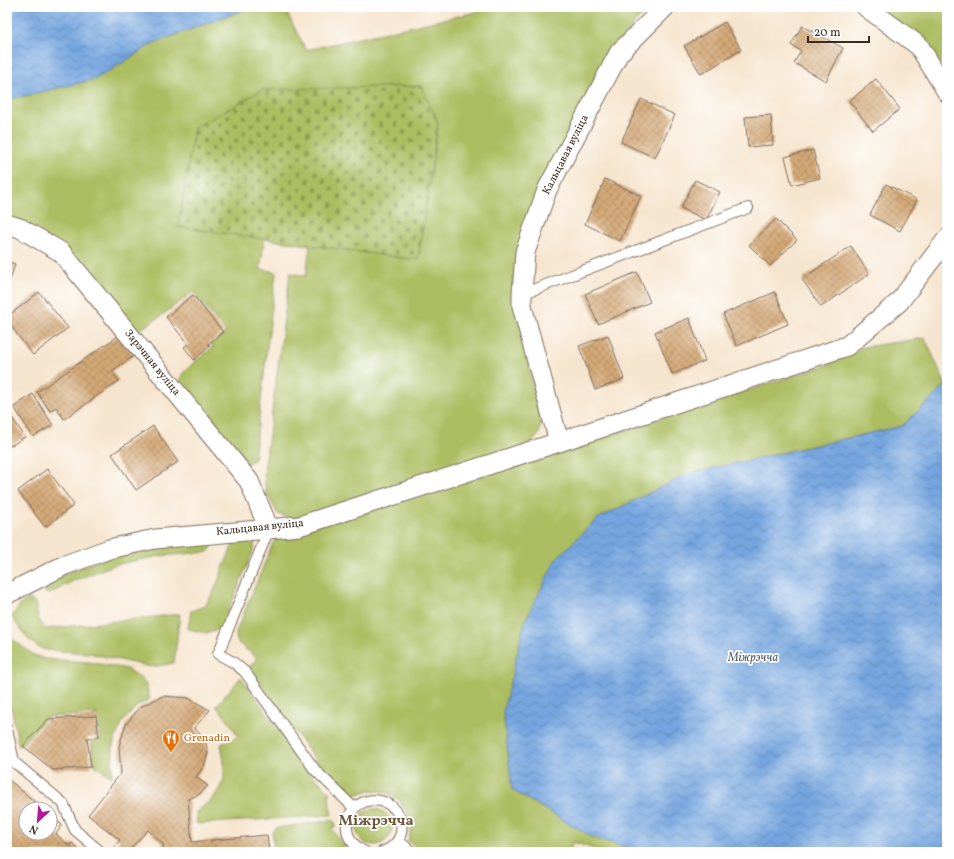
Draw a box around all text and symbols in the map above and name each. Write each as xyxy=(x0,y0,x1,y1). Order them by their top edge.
scale bar xyxy=(808,18,869,44)
text: 20 m xyxy=(814,25,841,41)
street label: Кальцавая вуліца xyxy=(539,112,593,198)
street label: Зарэчная вуліца xyxy=(121,327,184,400)
street label: Кальцавая вуліца xyxy=(215,516,305,540)
water label: Міжрэчча xyxy=(727,650,778,666)
restaurant icon: Grenadin xyxy=(161,728,181,753)
place label: Grenadin xyxy=(184,731,230,746)
north arrow xyxy=(18,801,58,841)
district label: Міжрэчча xyxy=(338,811,414,832)
text: N xyxy=(27,820,41,837)

